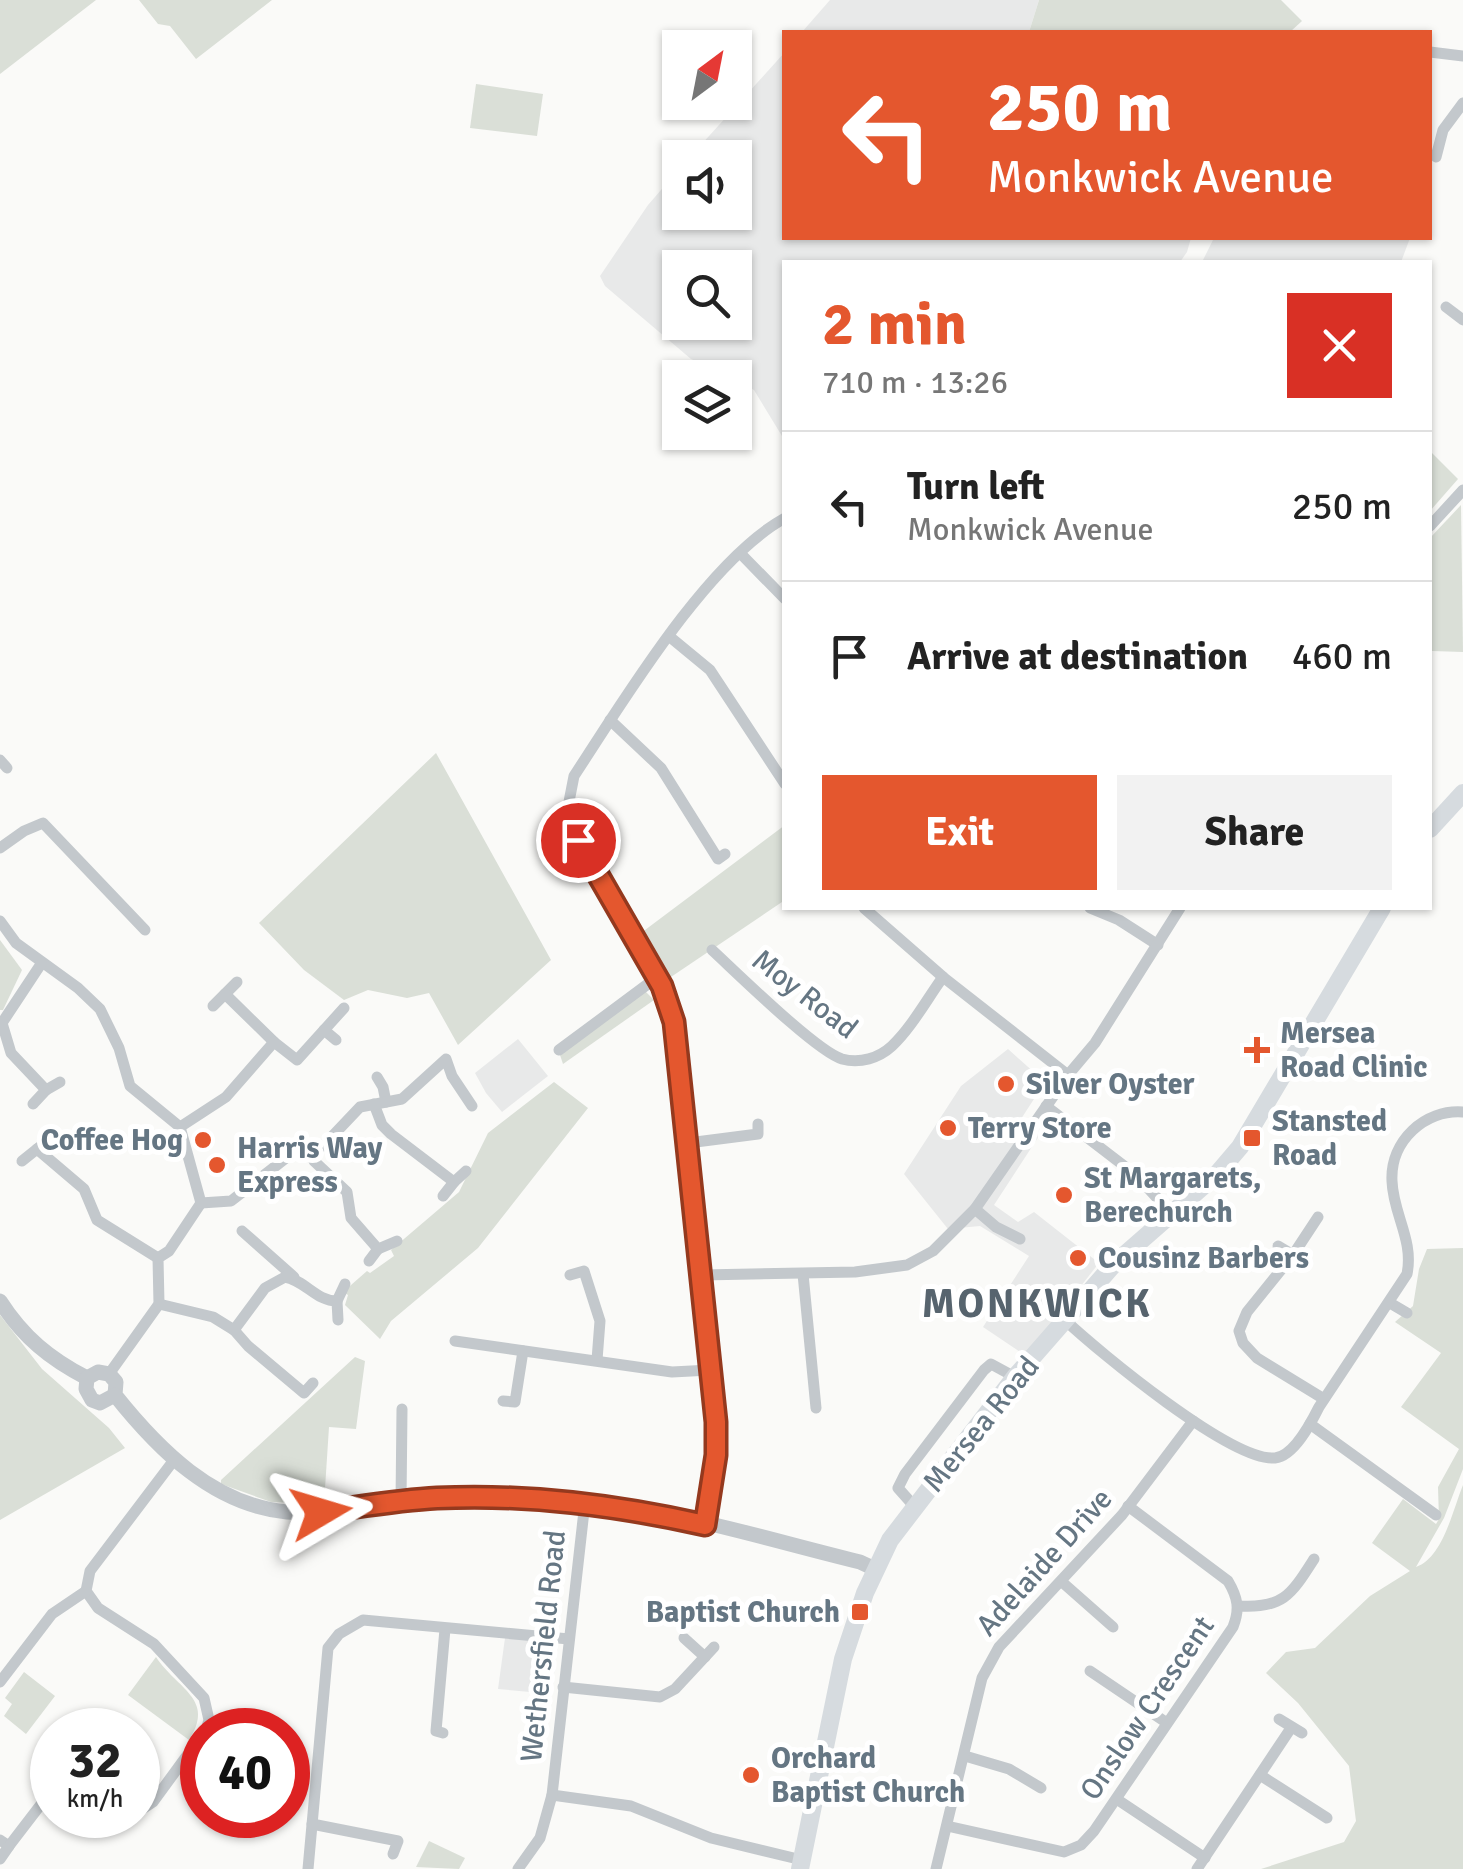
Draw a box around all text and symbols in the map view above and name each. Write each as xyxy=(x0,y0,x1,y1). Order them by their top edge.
north arrow xyxy=(662,30,752,120)
map controls xyxy=(662,30,752,450)
text: 250 m xyxy=(987,64,1172,150)
icon: left xyxy=(822,70,952,200)
button: sound xyxy=(662,140,752,230)
text: Monkwick Avenue xyxy=(987,150,1334,205)
button: search xyxy=(662,250,752,340)
text: 2 min xyxy=(822,288,967,362)
button: close xyxy=(1287,293,1392,398)
button: layers xyxy=(662,360,752,450)
text: 710 m · 13:26 xyxy=(822,363,1008,402)
text: Turn left xyxy=(907,463,1045,510)
icon: left xyxy=(822,479,877,534)
text: 250 m xyxy=(1292,483,1392,530)
text: Monkwick Avenue xyxy=(907,510,1153,549)
icon: arrive xyxy=(822,629,877,684)
text: Arrive at destination xyxy=(907,633,1248,680)
text: 460 m xyxy=(1292,633,1392,680)
button: Exit xyxy=(822,775,1097,890)
button: Share xyxy=(1117,775,1392,890)
pin xyxy=(536,798,621,883)
icon: arrive xyxy=(551,813,606,868)
street label: Moy Road xyxy=(744,942,865,1047)
place label: Mersea Road Clinic xyxy=(1280,1015,1427,1086)
marker: Mersea Road Clinic xyxy=(1244,1037,1270,1063)
place label: Silver Oyster xyxy=(1026,1066,1195,1103)
marker: Silver Oyster xyxy=(995,1073,1017,1095)
place label: Stansted Road xyxy=(1272,1103,1387,1174)
place label: Terry Store xyxy=(968,1110,1112,1147)
marker: Terry Store xyxy=(937,1117,959,1139)
place label: Coffee Hog xyxy=(41,1122,183,1159)
marker: Stansted Road xyxy=(1241,1127,1263,1149)
marker: Coffee Hog xyxy=(192,1129,214,1151)
place label: Harris Way Express xyxy=(237,1130,382,1201)
marker: Harris Way Express xyxy=(206,1154,228,1176)
place label: St Margarets, Berechurch xyxy=(1084,1160,1262,1231)
marker: St Margarets, Berechurch xyxy=(1053,1184,1075,1206)
place label: Cousinz Barbers xyxy=(1098,1240,1309,1277)
marker: Cousinz Barbers xyxy=(1067,1247,1089,1269)
district label: MONKWICK xyxy=(922,1279,1152,1329)
street label: Mersea Road xyxy=(915,1349,1048,1500)
position arrow xyxy=(269,1460,373,1564)
street label: Adelaide Drive xyxy=(968,1481,1120,1644)
street label: Wethersfield Road xyxy=(513,1528,574,1764)
place label: Baptist Church xyxy=(646,1594,840,1631)
marker: Baptist Church xyxy=(849,1601,871,1623)
street label: Onslow Crescent xyxy=(1072,1609,1223,1807)
speed limit sign: 40 xyxy=(180,1708,310,1838)
text: 32 xyxy=(68,1730,122,1792)
place label: Orchard Baptist Church xyxy=(771,1740,965,1811)
marker: Orchard Baptist Church xyxy=(740,1764,762,1786)
text: km/h xyxy=(67,1783,123,1814)

